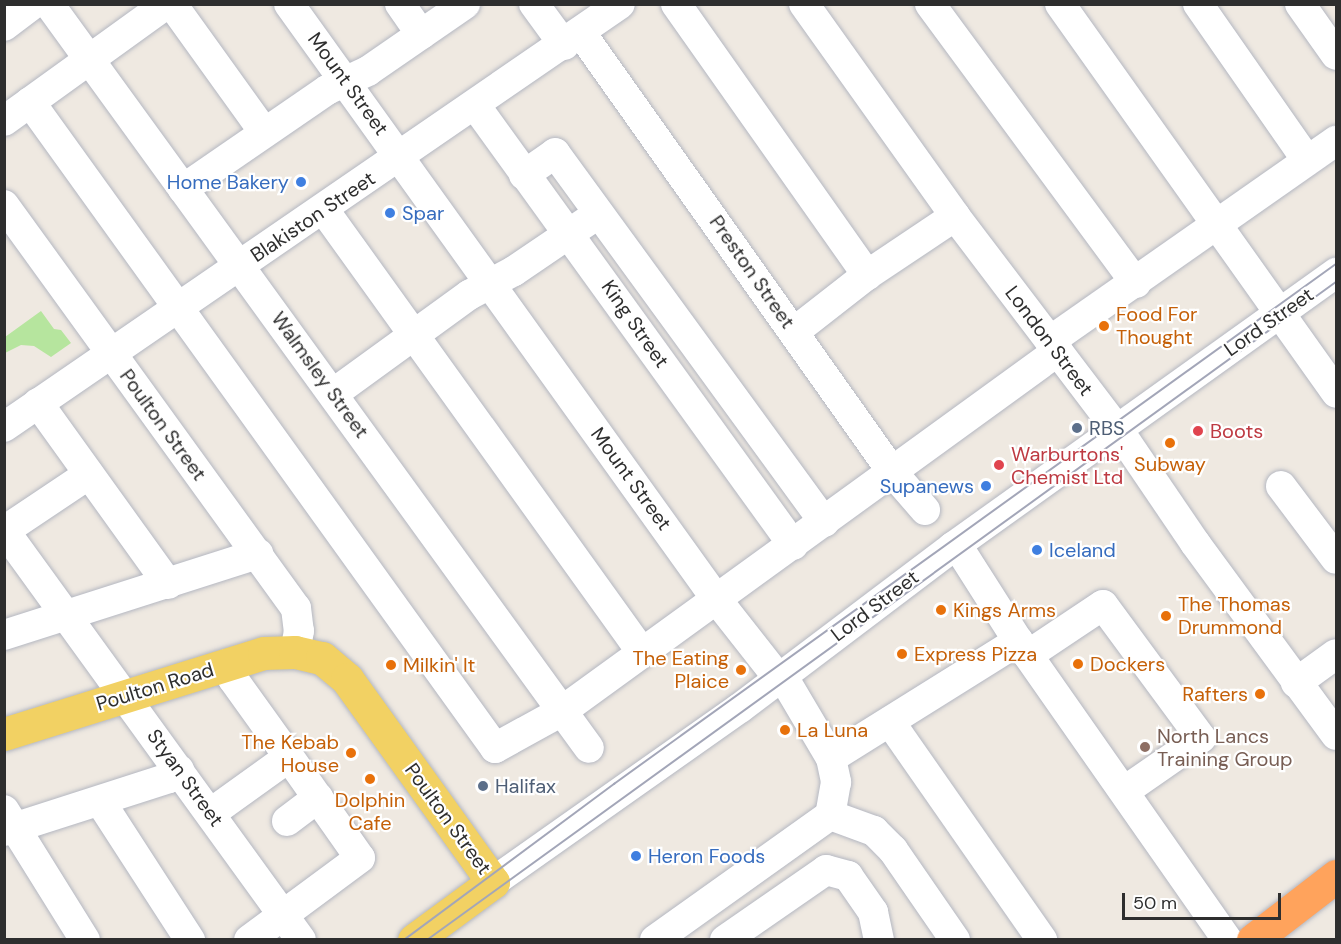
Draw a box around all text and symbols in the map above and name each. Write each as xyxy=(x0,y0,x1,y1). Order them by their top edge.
street label: Mount Street xyxy=(303,28,393,140)
street label: Blakiston Street xyxy=(246,167,380,267)
place label: Home Bakery xyxy=(167,170,289,194)
marker: Home Bakery xyxy=(294,175,308,189)
place label: Spar xyxy=(402,201,444,225)
marker: Spar xyxy=(383,206,397,220)
street label: Preston Street xyxy=(704,211,800,333)
street label: King Street xyxy=(596,276,674,372)
street label: London Street xyxy=(1000,281,1098,401)
street label: Lord Street xyxy=(1220,282,1318,362)
place label: Food For Thought xyxy=(1116,302,1197,349)
street label: Walmsley Street xyxy=(266,307,374,443)
marker: Food For Thought xyxy=(1097,319,1111,333)
street label: Poulton Street xyxy=(115,365,211,485)
place label: RBS xyxy=(1089,416,1125,440)
place label: Boots xyxy=(1210,419,1263,443)
marker: RBS xyxy=(1070,421,1084,435)
street label: Mount Street xyxy=(586,423,676,535)
marker: Boots xyxy=(1191,424,1205,438)
marker: Subway xyxy=(1163,436,1177,450)
place label: Warburtons' Chemist Ltd xyxy=(1011,442,1123,489)
place label: Subway xyxy=(1134,452,1206,476)
marker: Warburtons' Chemist Ltd xyxy=(992,458,1006,472)
place label: Supanews xyxy=(880,474,974,498)
marker: Supanews xyxy=(979,479,993,493)
place label: Iceland xyxy=(1049,538,1116,562)
marker: Iceland xyxy=(1030,543,1044,557)
street label: Lord Street xyxy=(826,565,924,647)
place label: The Thomas Drummond xyxy=(1178,592,1291,639)
place label: Kings Arms xyxy=(953,598,1056,622)
marker: Kings Arms xyxy=(934,603,948,617)
marker: The Thomas Drummond xyxy=(1159,609,1173,623)
place label: Express Pizza xyxy=(914,642,1037,666)
place label: The Eating Plaice xyxy=(632,646,729,693)
marker: Express Pizza xyxy=(895,647,909,661)
place label: Dockers xyxy=(1090,652,1165,676)
place label: Milkin' It xyxy=(403,653,475,677)
marker: Dockers xyxy=(1071,657,1085,671)
street label: Poulton Road xyxy=(93,658,217,716)
marker: Milkin' It xyxy=(384,658,398,672)
marker: The Eating Plaice xyxy=(734,663,748,677)
place label: Rafters xyxy=(1182,682,1248,706)
marker: Rafters xyxy=(1253,687,1267,701)
place label: La Luna xyxy=(797,718,868,742)
marker: La Luna xyxy=(778,723,792,737)
place label: North Lancs Training Group xyxy=(1157,724,1292,771)
street label: Styan Street xyxy=(142,725,228,831)
place label: The Kebab House xyxy=(241,730,339,777)
marker: North Lancs Training Group xyxy=(1138,740,1152,754)
marker: The Kebab House xyxy=(344,746,358,760)
street label: Poulton Street xyxy=(400,759,496,879)
marker: Dolphin Cafe xyxy=(363,772,377,786)
place label: Halifax xyxy=(495,774,556,798)
marker: Halifax xyxy=(476,779,490,793)
place label: Dolphin Cafe xyxy=(335,789,405,836)
place label: Heron Foods xyxy=(648,844,765,868)
marker: Heron Foods xyxy=(629,849,643,863)
scale bar xyxy=(1125,881,1284,919)
text: 50 m xyxy=(1133,891,1177,915)

